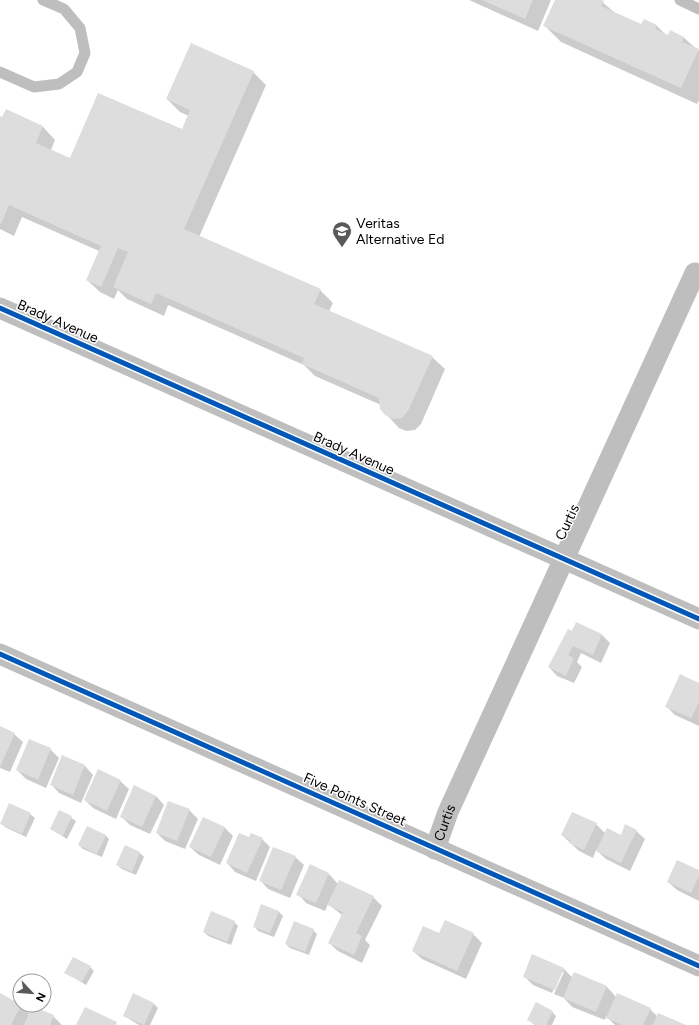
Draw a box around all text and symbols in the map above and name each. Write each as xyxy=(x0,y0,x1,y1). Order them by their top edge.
place label: Veritas Alternative Ed xyxy=(356,215,444,248)
school or university icon: Veritas Alternative Ed xyxy=(331,220,353,248)
street label: Brady Avenue xyxy=(15,296,101,347)
street label: Brady Avenue xyxy=(311,428,397,479)
street label: Curtis xyxy=(552,502,583,543)
street label: Five Points Street xyxy=(301,769,409,830)
street label: Curtis xyxy=(430,802,459,843)
north arrow xyxy=(12,973,52,1013)
text: N xyxy=(33,990,48,1004)

